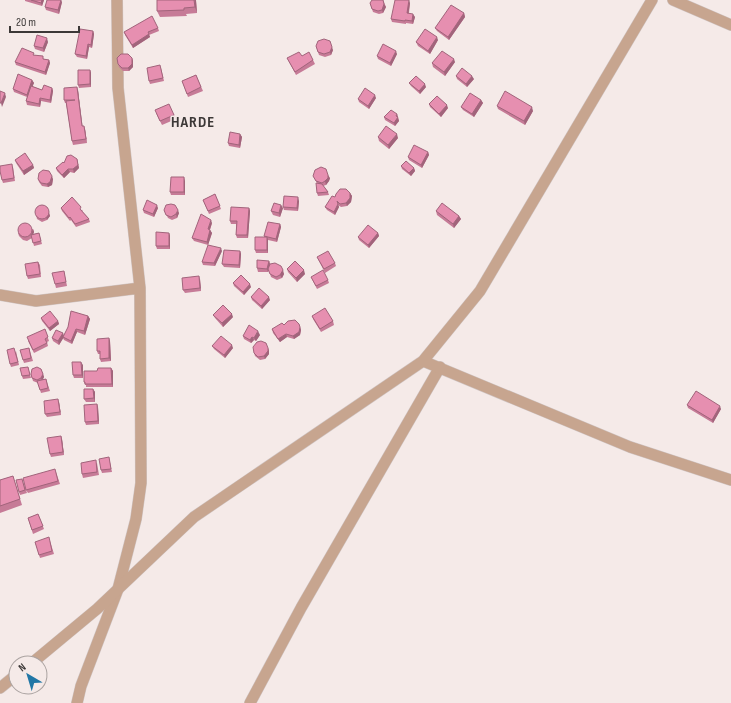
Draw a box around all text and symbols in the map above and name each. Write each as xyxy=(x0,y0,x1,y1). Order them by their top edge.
scale bar xyxy=(10,8,79,34)
text: 20 m xyxy=(16,15,36,30)
district label: HARDE xyxy=(171,113,215,132)
north arrow xyxy=(8,655,48,695)
text: N xyxy=(16,661,29,674)

